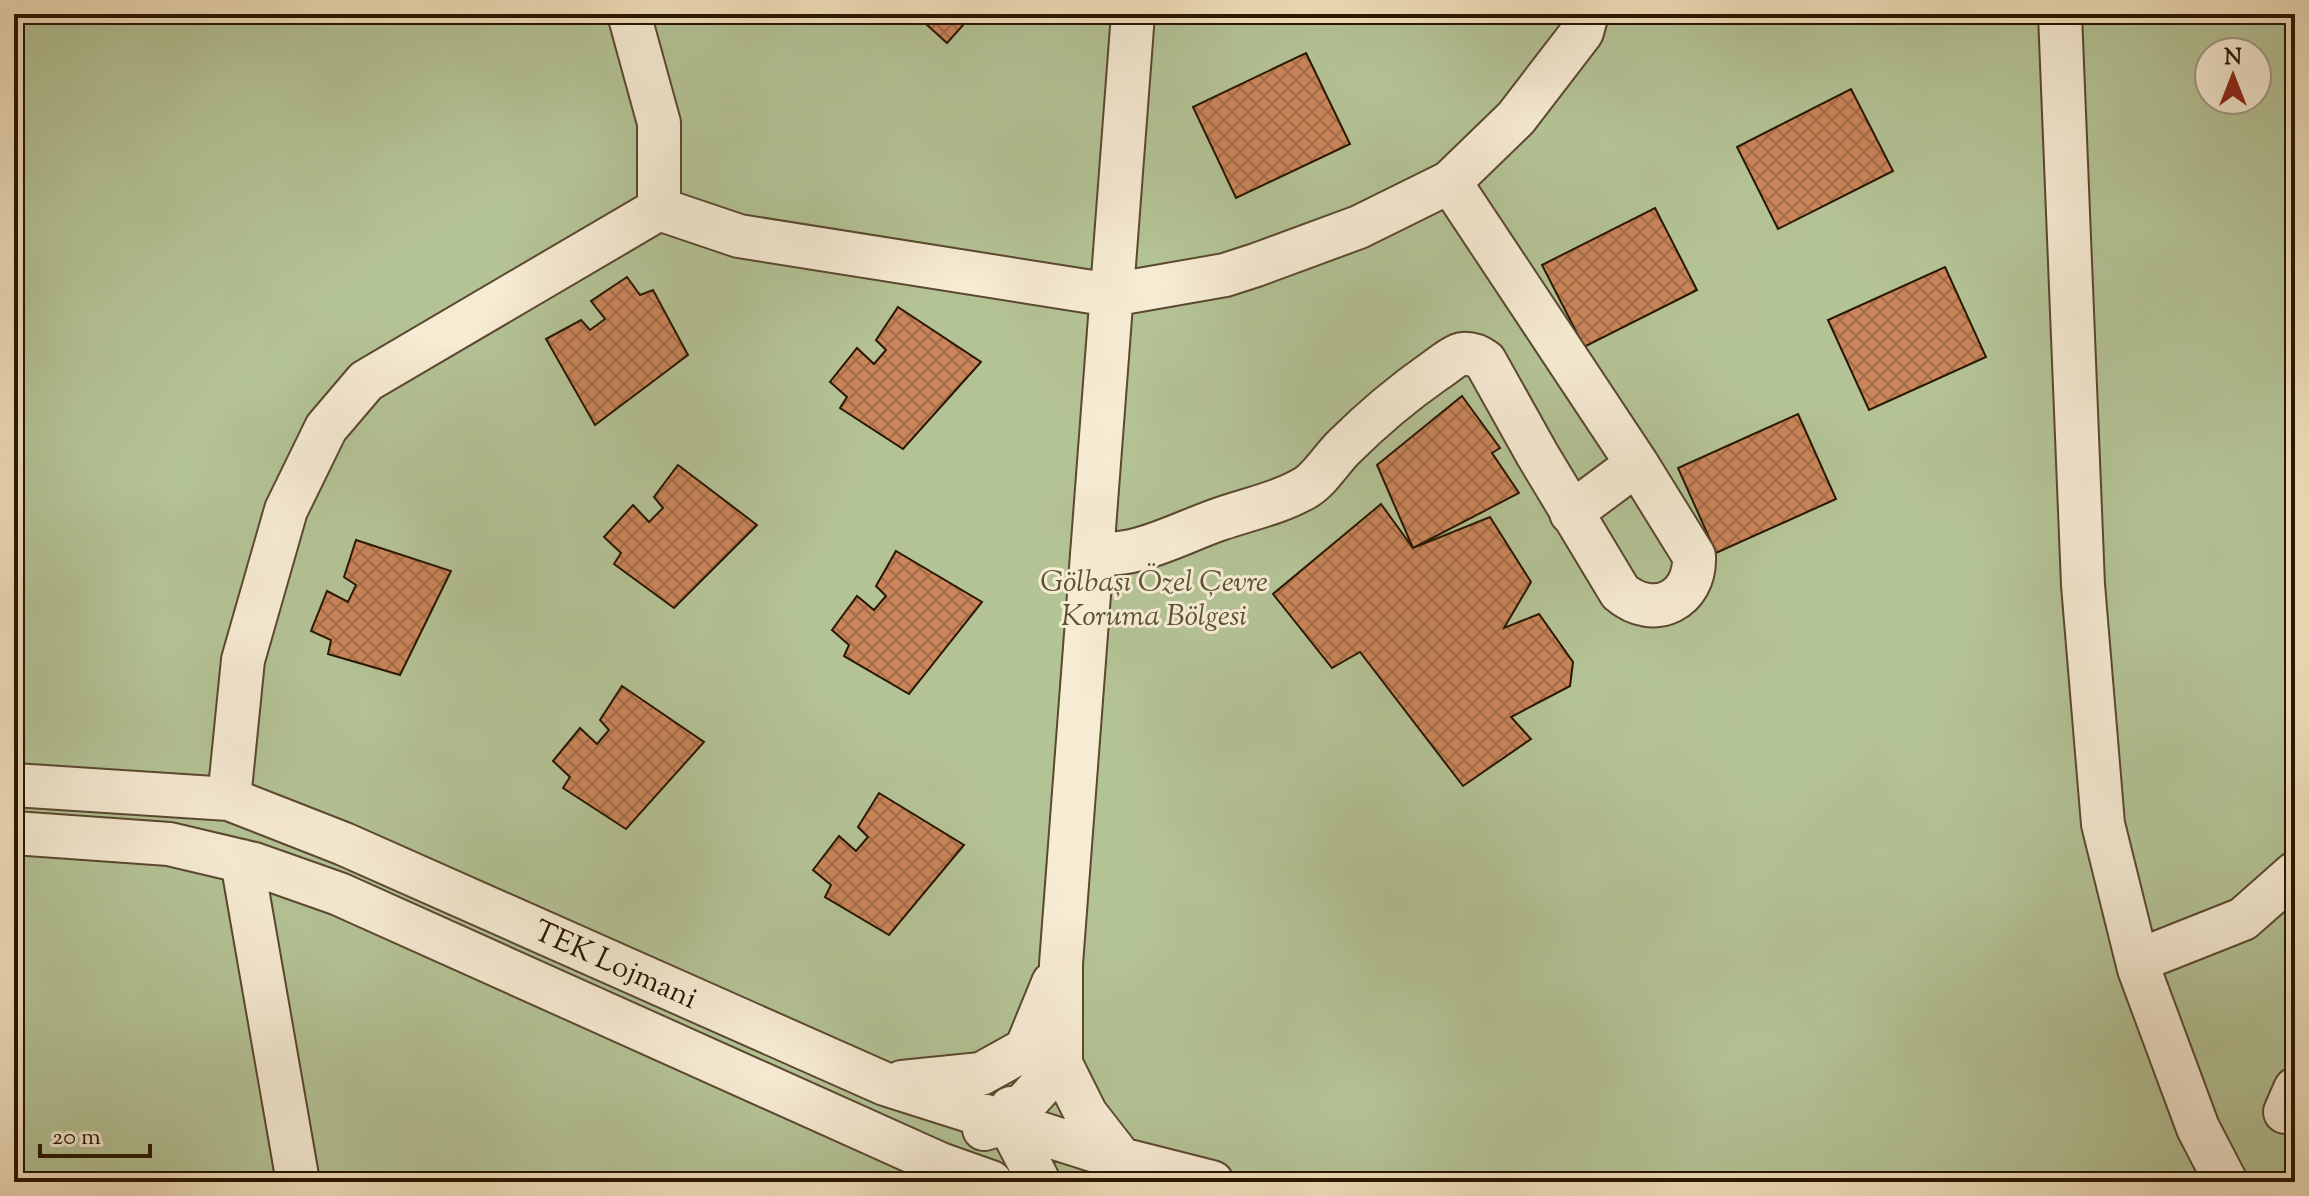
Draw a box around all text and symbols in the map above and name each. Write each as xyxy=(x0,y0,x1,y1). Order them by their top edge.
north arrow xyxy=(2193,36,2273,116)
text: N xyxy=(2224,43,2242,75)
park label: Gölbaşı Özel Çevre Koruma Bölgesi xyxy=(1040,562,1268,639)
street label: TEK Lojmani xyxy=(526,911,704,1021)
scale bar xyxy=(40,1108,150,1158)
text: 20 m xyxy=(52,1121,101,1155)

